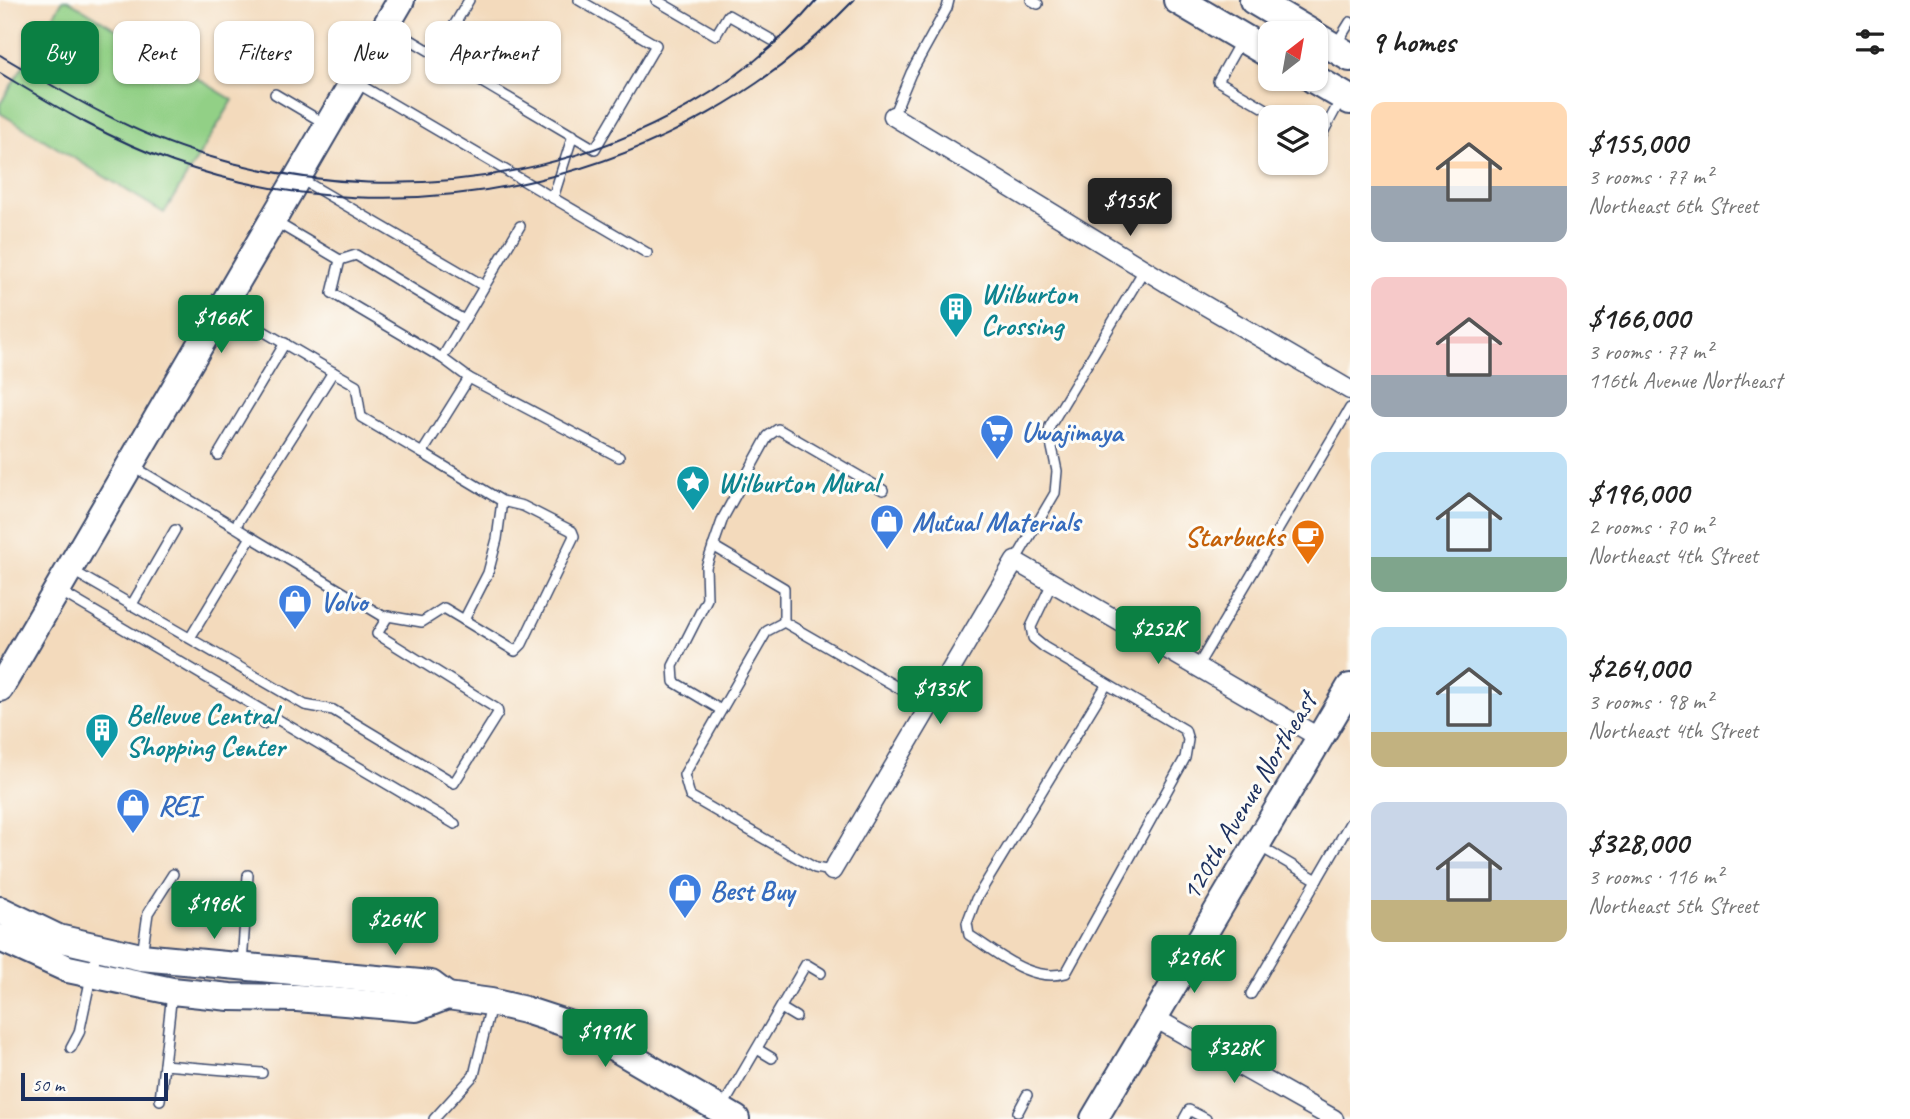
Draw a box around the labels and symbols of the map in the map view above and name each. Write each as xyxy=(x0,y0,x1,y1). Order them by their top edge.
north arrow xyxy=(1258,21,1328,91)
pin: $155K xyxy=(1081,178,1179,238)
place label: Wilburton Crossing xyxy=(981,276,1079,343)
building icon: Wilburton Crossing xyxy=(937,290,975,339)
pin: $166K xyxy=(172,296,270,355)
supermarket icon: Uwajimaya xyxy=(978,412,1016,461)
place label: Uwajimaya xyxy=(1021,414,1125,449)
place icon: Wilburton Mural xyxy=(674,463,712,512)
place label: Wilburton Mural xyxy=(718,465,884,500)
shop icon: Mutual Materials xyxy=(868,502,906,551)
place label: Mutual Materials xyxy=(912,504,1083,539)
cafe icon: Starbucks xyxy=(1289,517,1327,566)
place label: Starbucks xyxy=(1184,519,1287,554)
shop icon: Volvo xyxy=(276,582,314,631)
place label: Volvo xyxy=(320,584,370,619)
pin: $252K xyxy=(1109,606,1207,666)
pin: $135K xyxy=(891,666,989,726)
street label: 120th Avenue Northeast xyxy=(1173,683,1326,907)
place label: Bellevue Central Shopping Center xyxy=(126,697,287,764)
building icon: Bellevue Central Shopping Center xyxy=(83,711,121,760)
shop icon: REI xyxy=(114,786,152,835)
place label: REI xyxy=(158,788,205,823)
shop icon: Best Buy xyxy=(666,871,704,920)
place label: Best Buy xyxy=(710,873,798,908)
pin: $196K xyxy=(165,881,263,941)
pin: $264K xyxy=(346,898,444,957)
pin: $296K xyxy=(1145,936,1243,995)
pin: $191K xyxy=(556,1010,654,1069)
pin: $328K xyxy=(1185,1026,1283,1085)
scale bar xyxy=(21,1070,168,1102)

